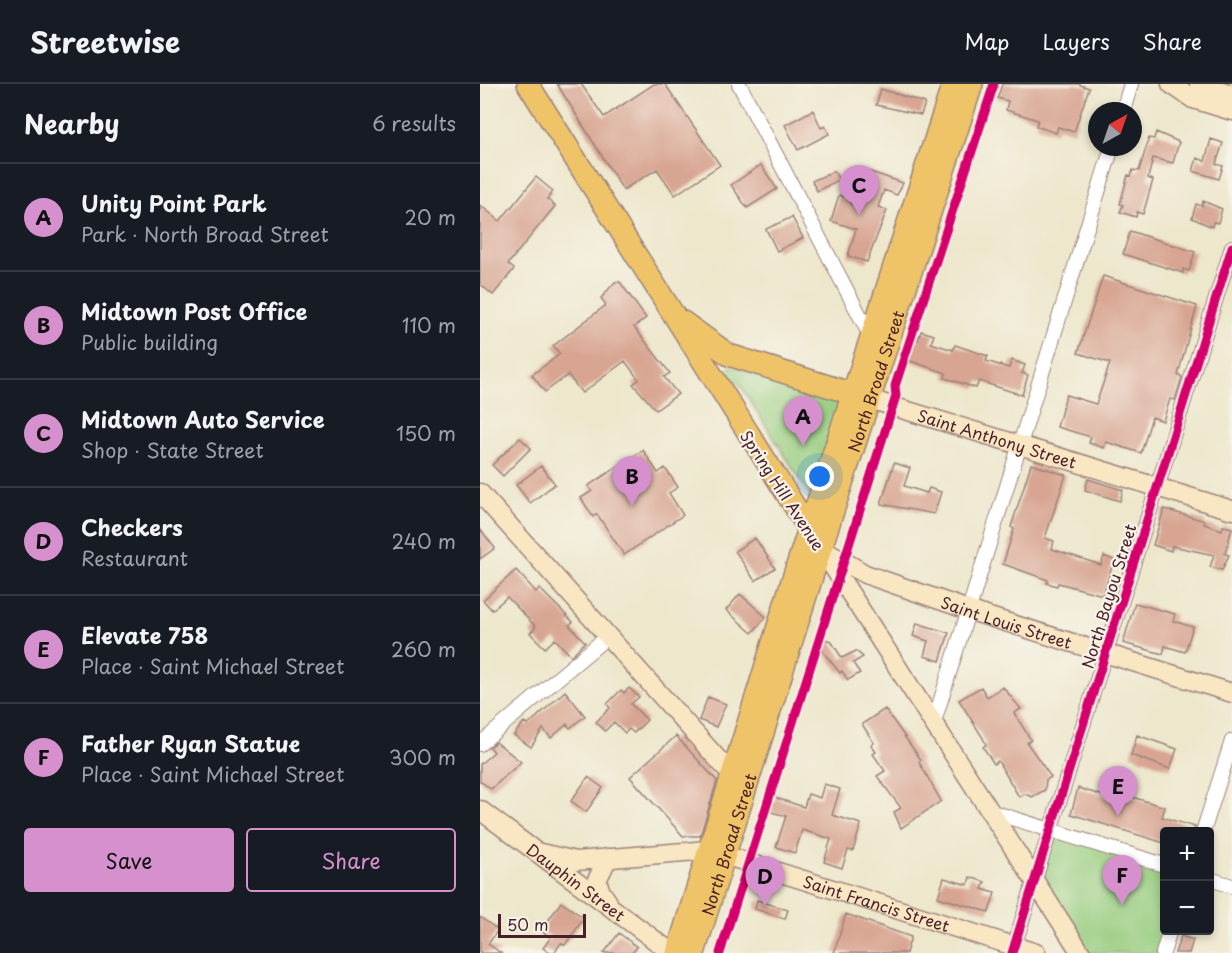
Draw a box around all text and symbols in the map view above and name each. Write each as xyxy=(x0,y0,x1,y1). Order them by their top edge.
text: Streetwise xyxy=(30,20,180,63)
text: Map xyxy=(965,25,1009,57)
text: Layers xyxy=(1042,25,1110,57)
text: Share xyxy=(1143,25,1202,57)
north arrow xyxy=(1088,102,1142,156)
text: Nearby xyxy=(24,104,119,143)
text: 6 results xyxy=(372,108,456,138)
pin: C xyxy=(840,166,878,215)
text: Unity Point Park xyxy=(81,186,267,219)
text: A xyxy=(36,202,51,232)
text: 20 m xyxy=(404,202,456,232)
text: Park · North Broad Street xyxy=(81,219,329,249)
text: Midtown Post Office xyxy=(81,294,308,327)
street label: North Broad Street xyxy=(841,307,910,455)
text: B xyxy=(37,310,50,340)
text: 110 m xyxy=(402,310,456,340)
text: Public building xyxy=(81,327,218,357)
pin: A xyxy=(784,396,822,446)
text: Midtown Auto Service xyxy=(81,402,325,435)
street label: Saint Anthony Street xyxy=(915,403,1080,474)
text: C xyxy=(36,418,51,448)
text: 150 m xyxy=(396,418,456,448)
street label: Spring Hill Avenue xyxy=(735,425,831,555)
text: Shop · State Street xyxy=(81,435,264,465)
pin: B xyxy=(612,456,652,506)
your location xyxy=(805,462,834,491)
text: Checkers xyxy=(81,510,183,543)
street label: North Bayou Street xyxy=(1075,520,1142,671)
text: D xyxy=(36,526,51,556)
text: 240 m xyxy=(391,526,456,556)
text: Restaurant xyxy=(81,543,188,573)
street label: Saint Louis Street xyxy=(938,589,1075,654)
text: Elevate 758 xyxy=(81,618,208,651)
text: E xyxy=(37,634,50,664)
text: 260 m xyxy=(391,634,456,664)
text: Place · Saint Michael Street xyxy=(81,651,344,681)
text: Father Ryan Statue xyxy=(81,726,300,759)
text: F xyxy=(38,742,49,772)
text: 300 m xyxy=(389,742,456,772)
text: Place · Saint Michael Street xyxy=(81,759,344,789)
pin: E xyxy=(1098,766,1138,816)
street label: North Broad Street xyxy=(695,770,762,918)
map controls xyxy=(1160,827,1214,935)
button: + xyxy=(1160,827,1214,881)
button: Save xyxy=(24,828,234,892)
button: Share xyxy=(246,828,456,892)
street label: Dauphin Street xyxy=(522,837,631,927)
pin: D xyxy=(746,856,784,906)
pin: F xyxy=(1102,856,1142,905)
street label: Saint Francis Street xyxy=(800,869,953,937)
button: − xyxy=(1160,881,1214,935)
scale bar xyxy=(498,911,586,938)
text: 50 m xyxy=(507,912,548,936)

